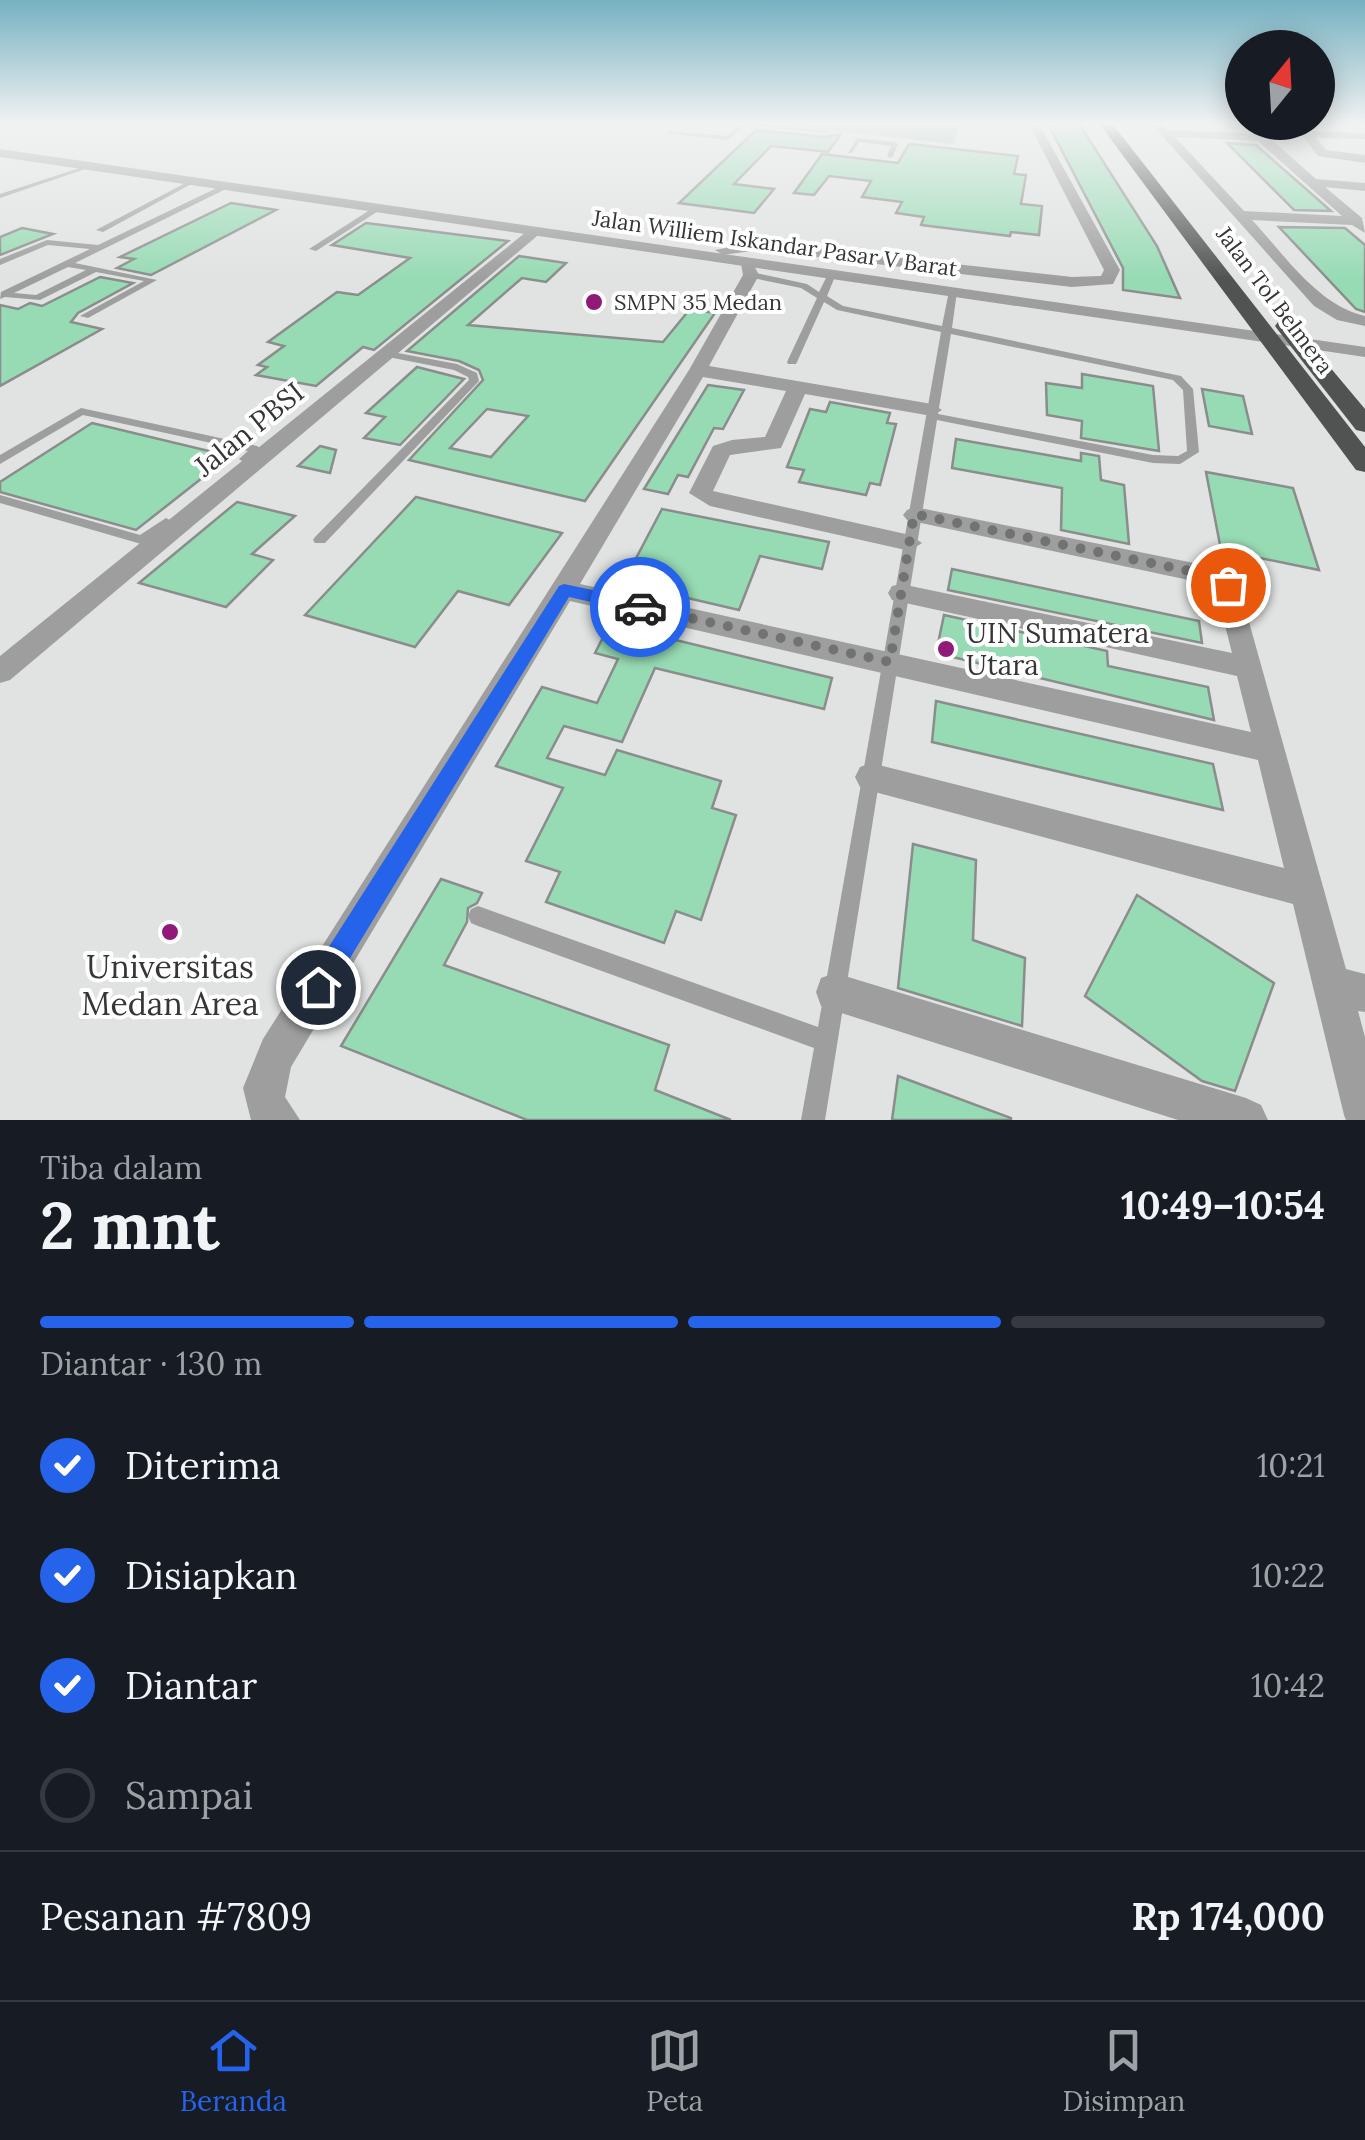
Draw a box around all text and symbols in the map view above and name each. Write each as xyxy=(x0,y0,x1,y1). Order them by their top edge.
north arrow xyxy=(1225,30,1335,140)
map controls xyxy=(1225,30,1335,140)
street label: Jalan Williem Iskandar Pasar V Barat xyxy=(590,203,960,283)
street label: Jalan Tol Belmera xyxy=(1210,220,1340,379)
place label: SMPN 35 Medan xyxy=(614,288,782,316)
marker: SMPN 35 Medan xyxy=(583,291,605,313)
street label: Jalan PBSI xyxy=(186,374,311,485)
pin xyxy=(1186,543,1271,628)
courier xyxy=(590,557,690,657)
icon: bag xyxy=(1201,558,1256,613)
icon: car xyxy=(613,580,668,635)
place label: UIN Sumatera Utara xyxy=(966,615,1149,683)
marker: UIN Sumatera Utara xyxy=(935,638,957,660)
marker: Universitas Medan Area xyxy=(159,921,181,943)
pin xyxy=(276,945,361,1030)
place label: Universitas Medan Area xyxy=(81,946,259,1024)
icon: home xyxy=(291,960,346,1015)
text: Tiba dalam xyxy=(40,1147,203,1188)
text: 10:49–10:54 xyxy=(1121,1181,1325,1229)
text: 2 mnt xyxy=(40,1184,219,1267)
text: Diantar · 130 m xyxy=(40,1343,262,1384)
icon: check xyxy=(40,1438,95,1493)
text: Diterima xyxy=(125,1441,281,1489)
text: 10:21 xyxy=(1257,1445,1325,1486)
icon: check xyxy=(40,1548,95,1603)
text: Disiapkan xyxy=(125,1551,298,1599)
text: 10:22 xyxy=(1251,1555,1325,1596)
icon: check xyxy=(40,1658,95,1713)
text: Diantar xyxy=(125,1661,257,1709)
text: 10:42 xyxy=(1251,1665,1325,1706)
text: Sampai xyxy=(125,1771,253,1819)
text: Pesanan #7809 xyxy=(40,1892,312,1940)
text: Rp 174,000 xyxy=(1132,1892,1325,1940)
tab: Beranda xyxy=(180,2023,287,2119)
tab: Peta xyxy=(646,2023,703,2119)
tab: Disimpan xyxy=(1063,2023,1185,2119)

